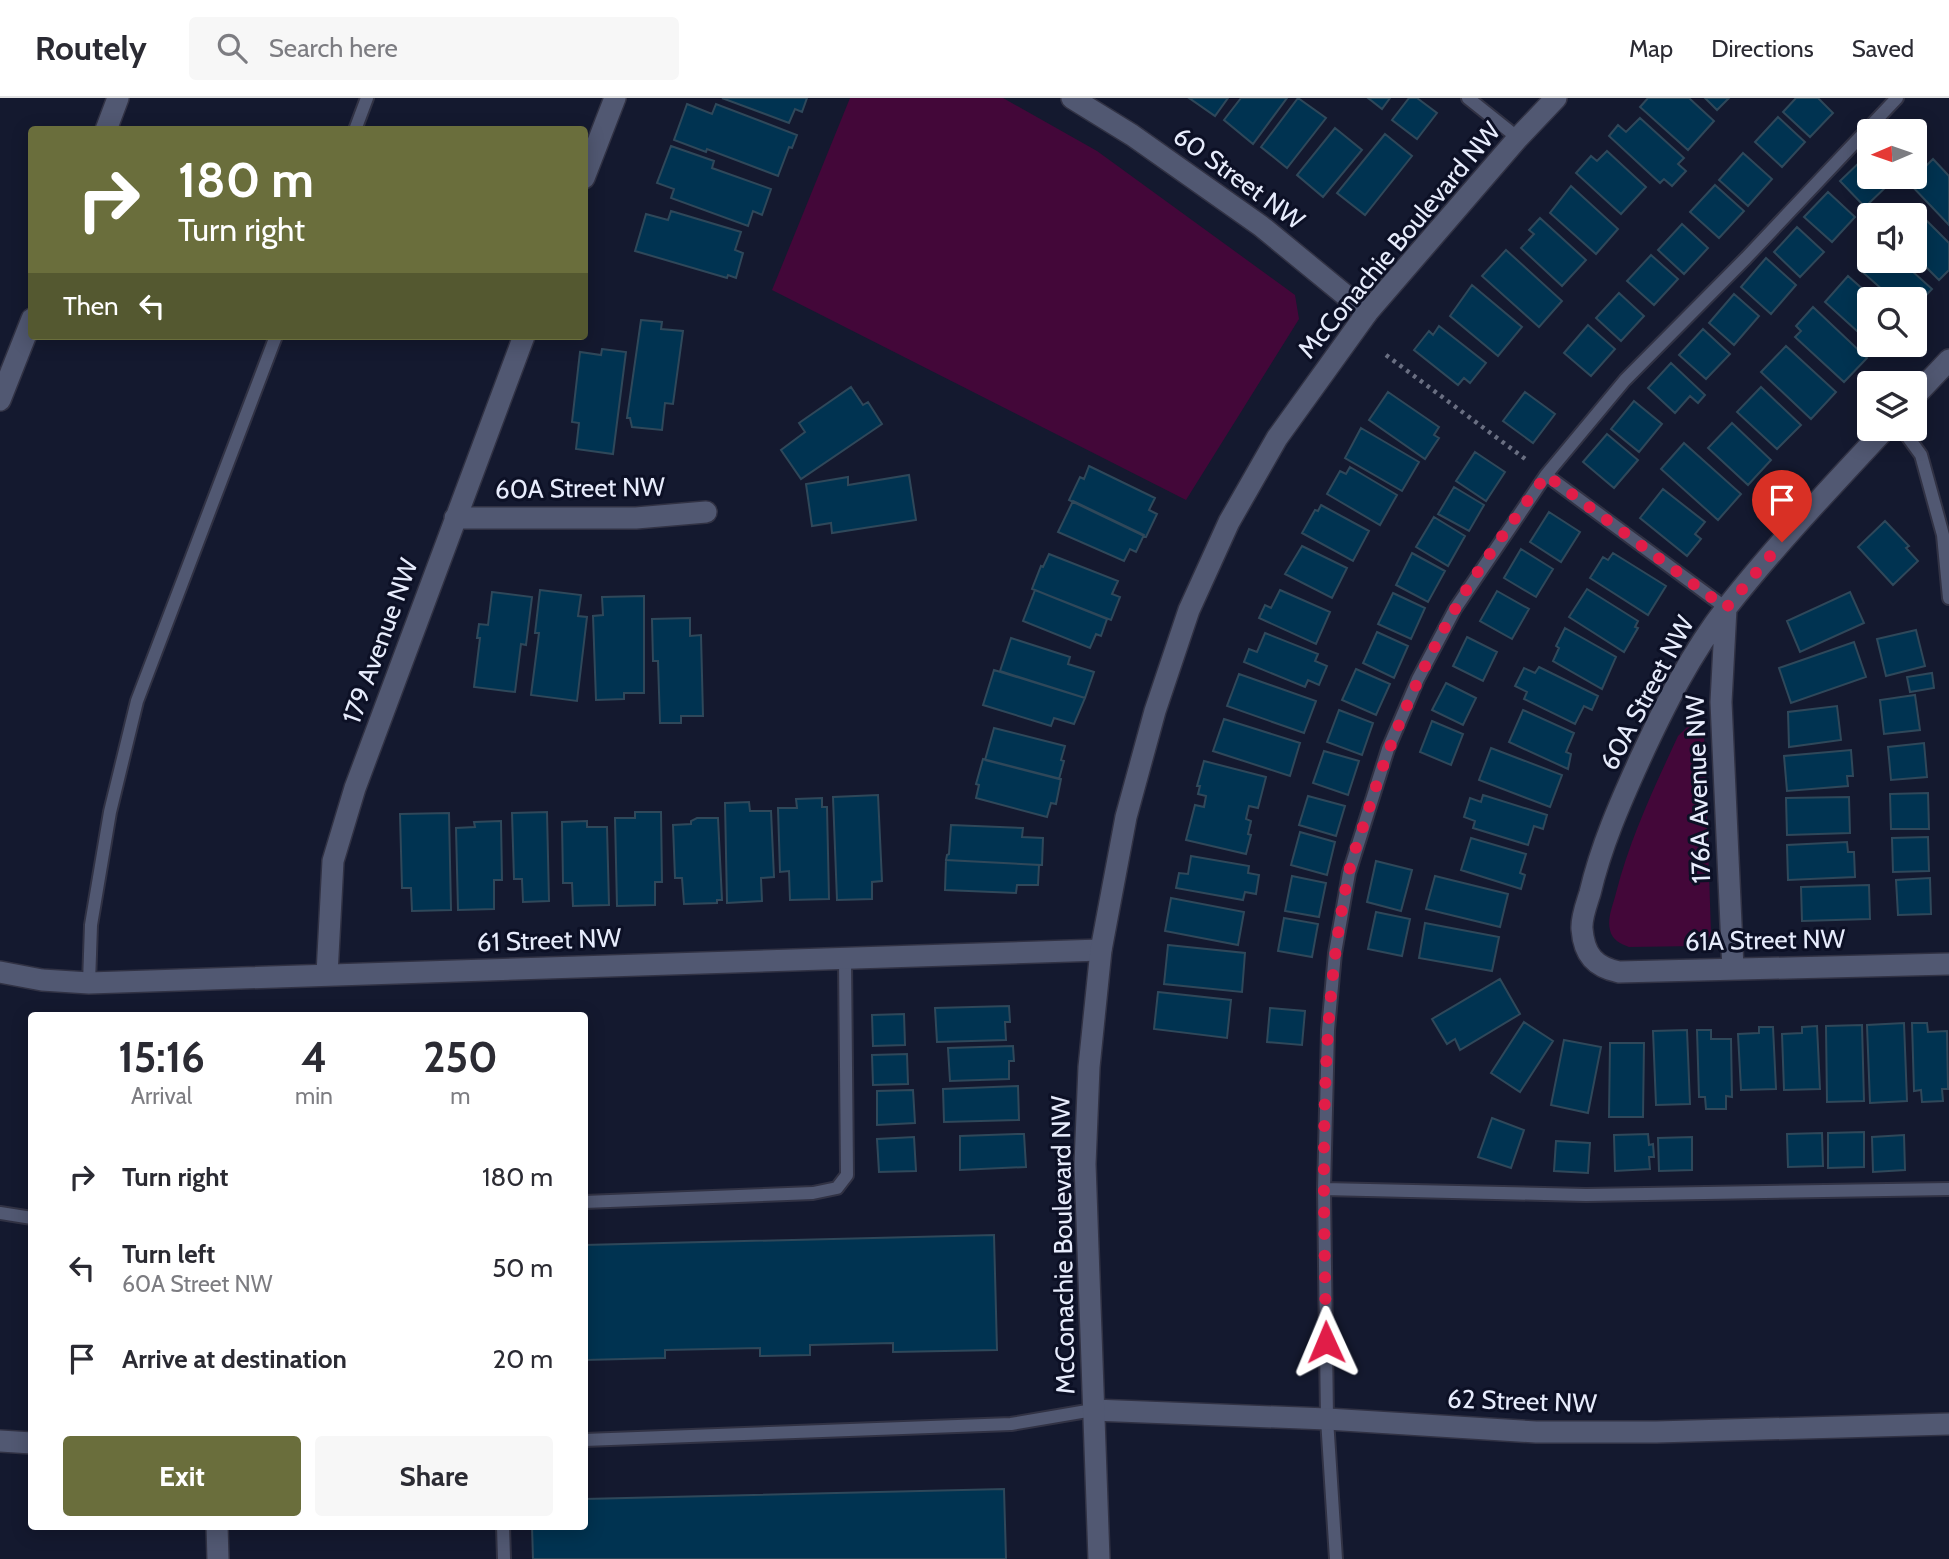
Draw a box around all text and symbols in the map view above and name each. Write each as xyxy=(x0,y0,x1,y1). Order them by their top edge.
search box xyxy=(189,17,679,80)
text: Routely xyxy=(35,28,147,68)
icon: search xyxy=(213,29,251,67)
text: Search here xyxy=(269,32,398,64)
text: Map xyxy=(1629,34,1673,63)
text: Directions xyxy=(1711,34,1814,63)
text: Saved xyxy=(1852,34,1914,63)
street label: McConachie Boulevard NW xyxy=(1291,115,1508,365)
north arrow xyxy=(1857,119,1927,189)
map controls xyxy=(1857,119,1927,441)
street label: 60 Street NW xyxy=(1167,120,1311,237)
text: 180 m xyxy=(178,150,314,209)
icon: right xyxy=(63,154,154,245)
button: sound xyxy=(1857,203,1927,273)
text: Turn right xyxy=(178,210,305,249)
icon: left xyxy=(133,287,171,325)
button: search xyxy=(1857,287,1927,357)
text: Then xyxy=(63,290,119,322)
button: layers xyxy=(1857,371,1927,441)
pin xyxy=(1752,470,1812,542)
street label: 60A Street NW xyxy=(495,471,666,505)
icon: arrive xyxy=(1763,481,1801,519)
street label: 179 Avenue NW xyxy=(335,554,425,728)
street label: 60A Street NW xyxy=(1593,610,1701,776)
street label: 176A Avenue NW xyxy=(1679,694,1717,884)
street label: 61 Street NW xyxy=(476,921,622,959)
street label: 61A Street NW xyxy=(1684,923,1846,957)
text: 15:16 xyxy=(118,1031,205,1083)
text: 4 xyxy=(301,1031,327,1083)
text: 250 xyxy=(423,1031,498,1083)
text: Arrival xyxy=(131,1082,192,1110)
text: min xyxy=(295,1082,333,1110)
text: m xyxy=(450,1082,471,1110)
street label: McConachie Boulevard NW xyxy=(1044,1095,1082,1395)
icon: right xyxy=(63,1158,101,1196)
text: Turn right xyxy=(122,1161,228,1193)
text: 180 m xyxy=(482,1161,553,1193)
text: Turn left xyxy=(122,1238,215,1270)
icon: left xyxy=(63,1249,101,1287)
text: 50 m xyxy=(492,1252,553,1284)
text: 60A Street NW xyxy=(122,1270,272,1298)
position arrow xyxy=(1289,1305,1363,1379)
icon: arrive xyxy=(63,1340,101,1378)
text: Arrive at destination xyxy=(122,1343,347,1375)
text: 20 m xyxy=(493,1343,553,1375)
street label: 62 Street NW xyxy=(1447,1382,1598,1420)
button: Exit xyxy=(63,1436,301,1516)
button: Share xyxy=(315,1436,553,1516)

